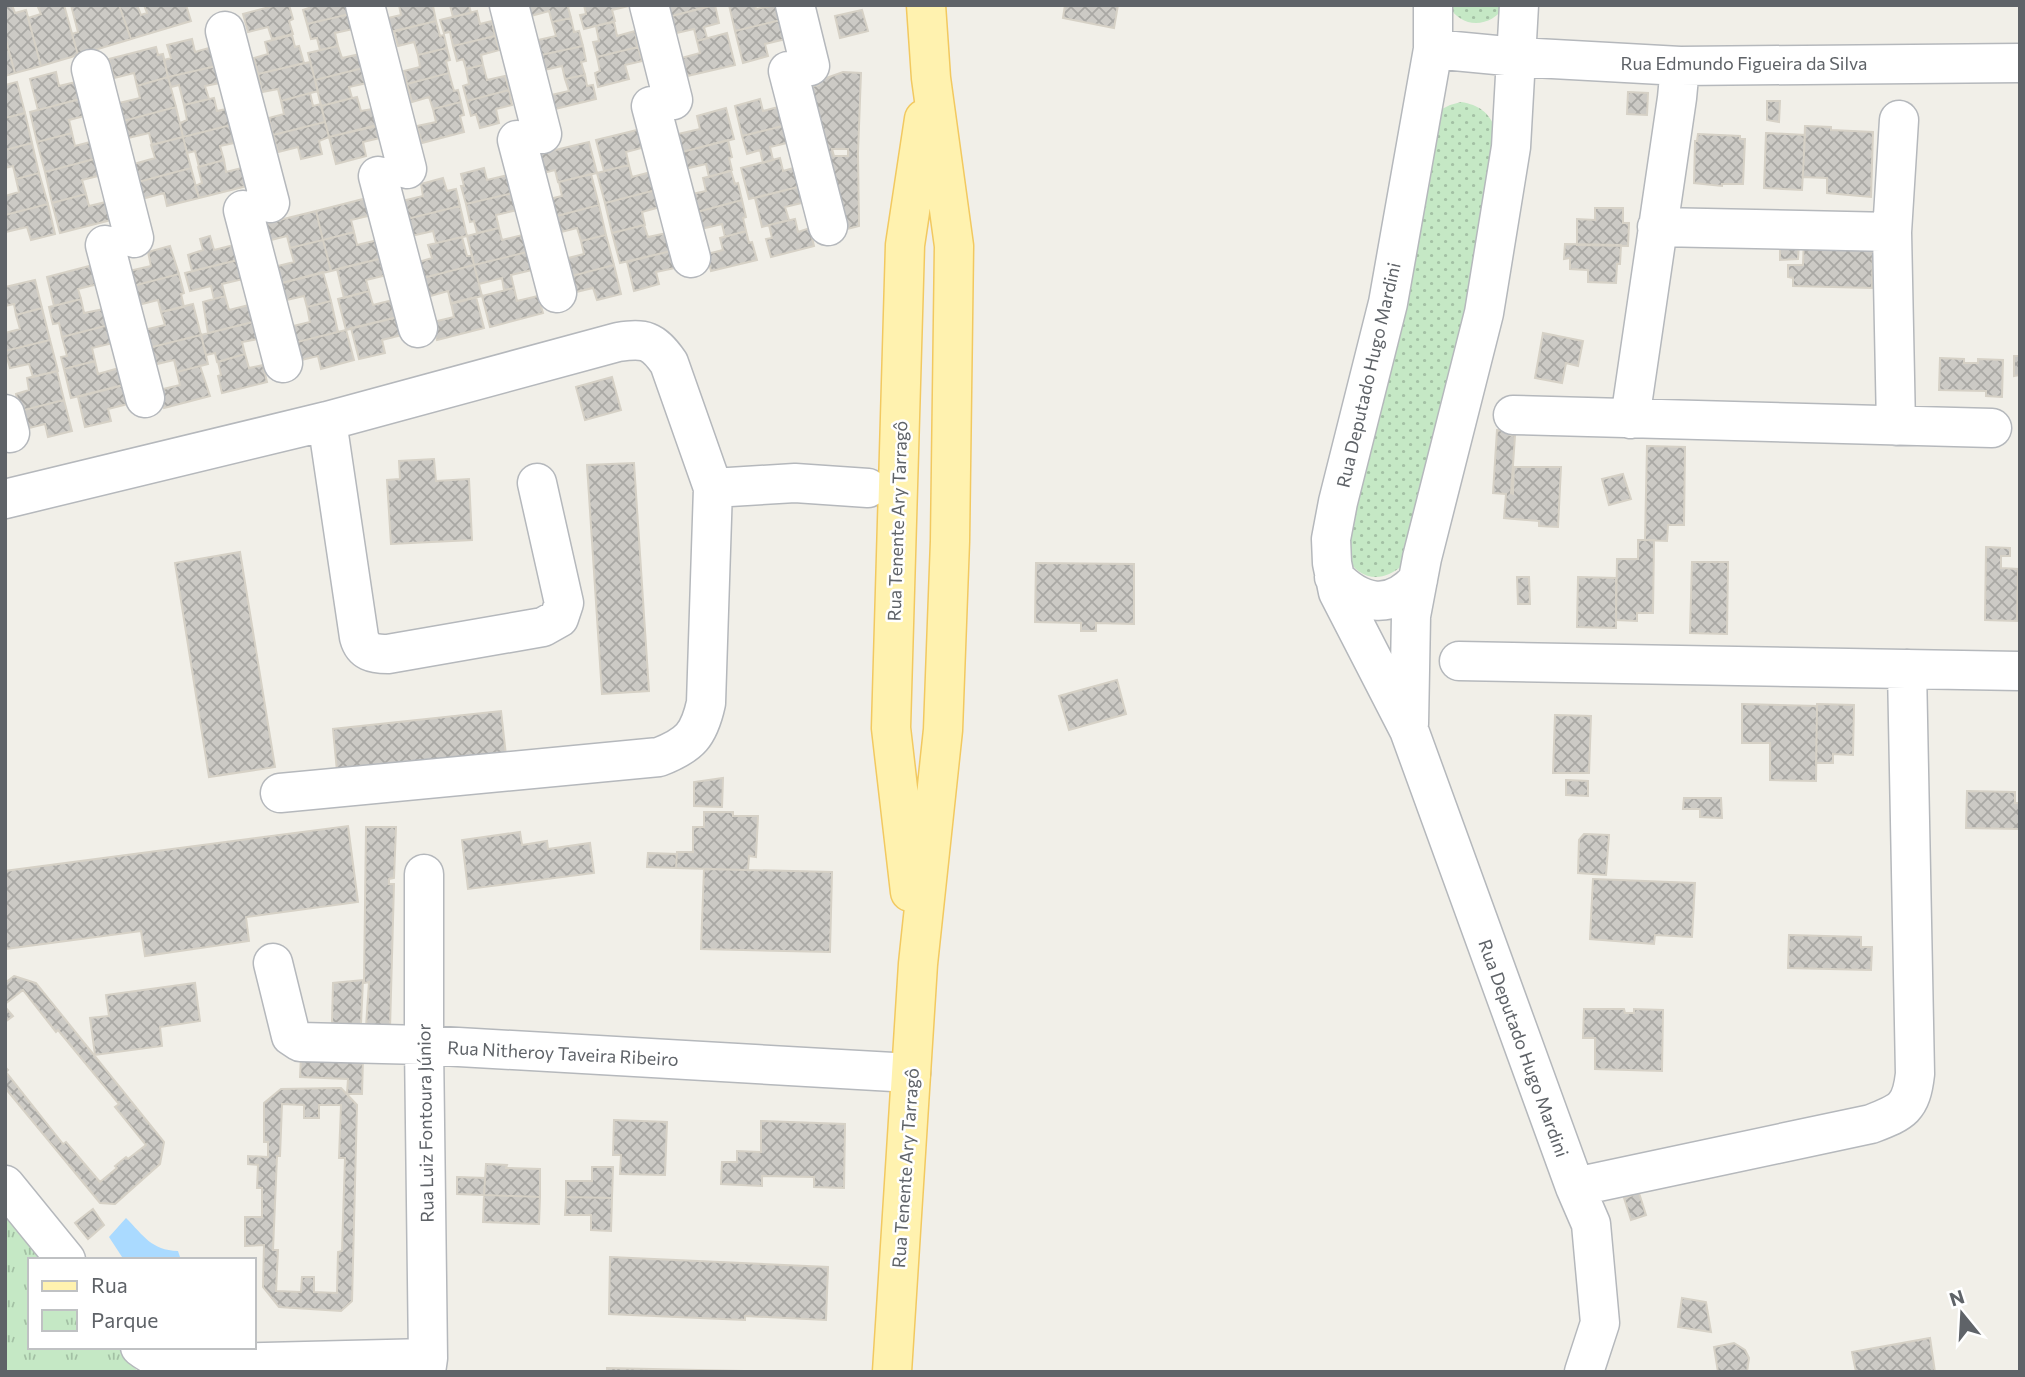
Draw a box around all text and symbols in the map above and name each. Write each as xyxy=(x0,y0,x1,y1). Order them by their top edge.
street label: Rua Edmundo Figueira da Silva xyxy=(1621,52,1867,74)
street label: Rua Deputado Hugo Mardini xyxy=(1331,260,1405,490)
street label: Rua Tenente Ary Tarragô xyxy=(883,420,911,622)
street label: Rua Deputado Hugo Mardini xyxy=(1474,936,1574,1160)
street label: Rua Luiz Fontoura Júnior xyxy=(412,1023,438,1223)
street label: Rua Nitheroy Taveira Ribeiro xyxy=(447,1036,679,1070)
street label: Rua Tenente Ary Tarragô xyxy=(887,1067,923,1269)
legend xyxy=(28,1258,256,1349)
text: Rua xyxy=(91,1272,128,1297)
north arrow xyxy=(1927,1279,1997,1349)
text: N xyxy=(1946,1284,1967,1310)
text: Parque xyxy=(91,1307,158,1332)

